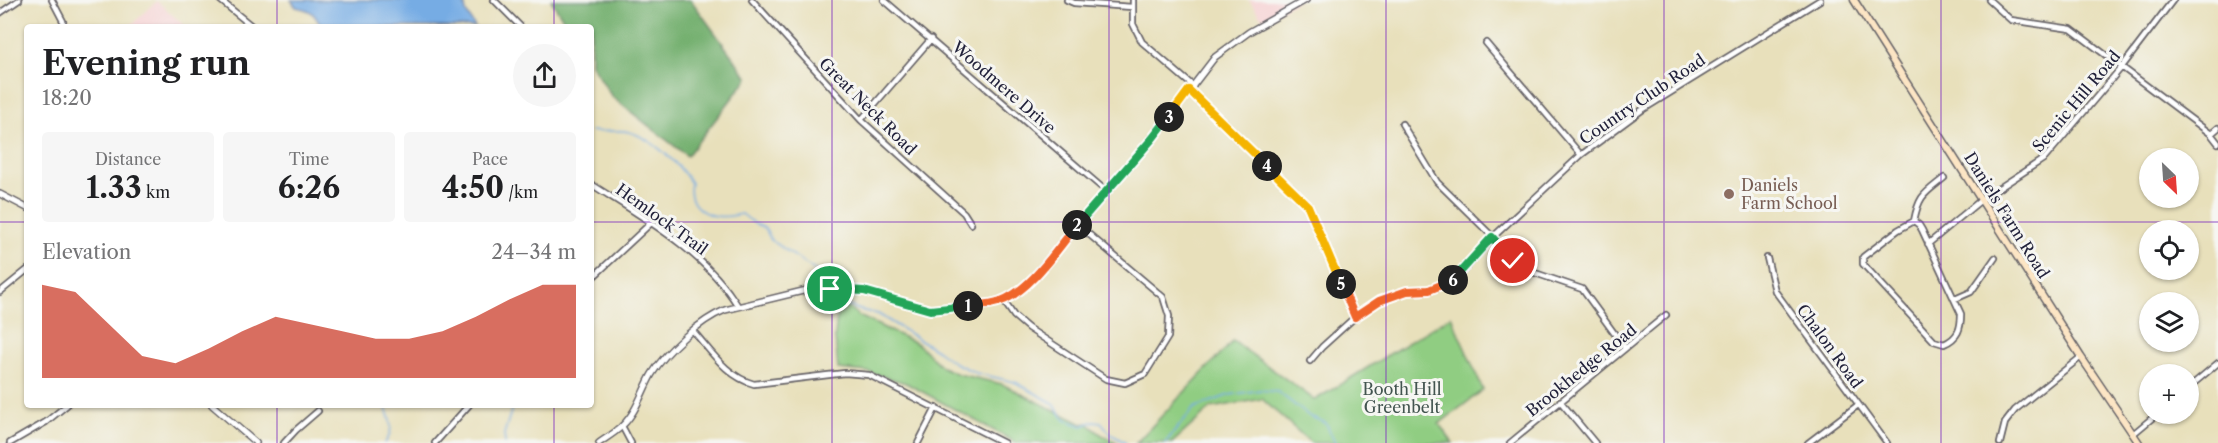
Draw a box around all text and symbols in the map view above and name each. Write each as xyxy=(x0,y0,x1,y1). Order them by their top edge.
street label: Woodmere Drive xyxy=(947,36,1060,137)
text: Evening run xyxy=(42,43,250,84)
button: share xyxy=(513,44,576,107)
street label: Scenic Hill Road xyxy=(2028,46,2124,156)
street label: Country Club Road xyxy=(1575,49,1709,149)
street label: Great Neck Road xyxy=(815,53,921,159)
text: 18:20 xyxy=(42,86,92,110)
pin: 3 xyxy=(1154,102,1184,132)
text: 3 xyxy=(1164,107,1174,127)
street label: Daniels Farm Road xyxy=(1960,148,2054,282)
north arrow xyxy=(2139,148,2199,208)
map controls xyxy=(2139,148,2199,424)
text: Distance xyxy=(95,149,161,169)
text: Time xyxy=(289,149,329,169)
text: Pace xyxy=(472,149,508,169)
pin: 4 xyxy=(1252,151,1282,181)
text: 4 xyxy=(1262,156,1272,176)
text: 1.33 xyxy=(86,169,142,206)
text: 6:26 xyxy=(278,169,340,206)
text: 4:50 xyxy=(442,169,504,206)
place label: Daniels Farm School xyxy=(1741,175,1838,213)
street label: Hemlock Trail xyxy=(612,179,712,259)
text: km xyxy=(142,182,170,202)
text: /km xyxy=(504,182,538,202)
marker: Daniels Farm School xyxy=(1722,187,1736,201)
pin: 2 xyxy=(1062,210,1092,240)
text: 2 xyxy=(1072,215,1082,235)
button: locate xyxy=(2139,220,2199,280)
pin xyxy=(1487,235,1538,286)
text: Elevation xyxy=(42,240,131,264)
text: 24–34 m xyxy=(492,240,576,264)
icon: check xyxy=(1496,244,1529,277)
pin xyxy=(804,263,855,314)
pin: 6 xyxy=(1438,265,1468,295)
pin: 5 xyxy=(1326,269,1356,299)
text: 6 xyxy=(1448,270,1458,290)
icon: arrive xyxy=(813,272,846,305)
text: 5 xyxy=(1337,274,1345,294)
pin: 1 xyxy=(953,291,983,321)
button: layers xyxy=(2139,292,2199,352)
text: 1 xyxy=(964,296,972,316)
street label: Chalon Road xyxy=(1793,300,1867,392)
street label: Brookhedge Road xyxy=(1522,319,1640,421)
button: + xyxy=(2139,364,2199,424)
park label: Booth Hill Greenbelt xyxy=(1363,379,1442,417)

